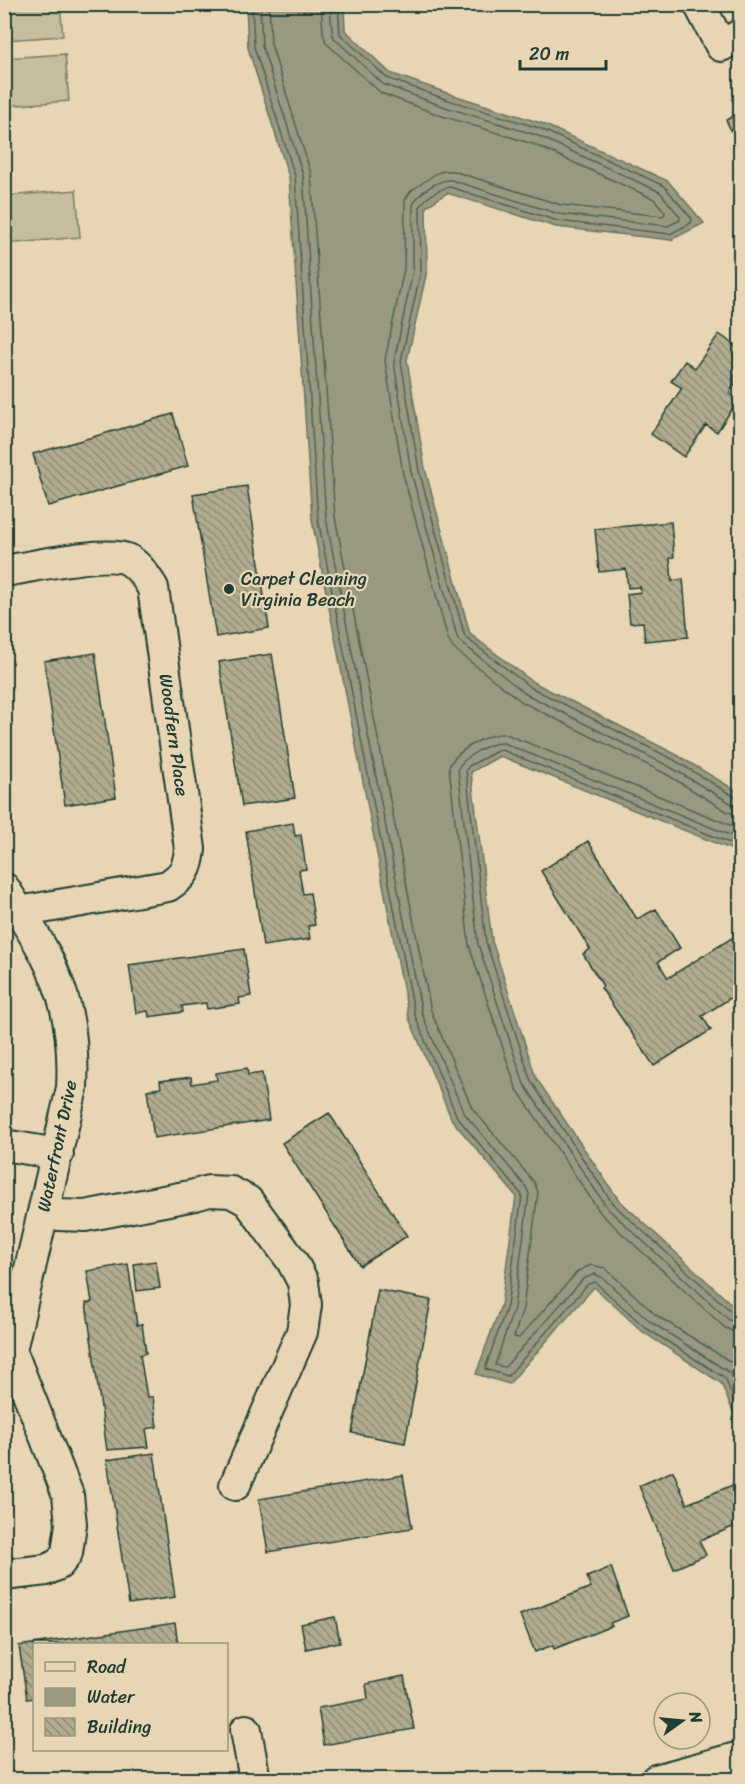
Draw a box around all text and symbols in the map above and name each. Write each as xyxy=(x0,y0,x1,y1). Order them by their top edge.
scale bar xyxy=(520,33,606,71)
text: 20 m xyxy=(529,38,569,70)
place label: Carpet Cleaning Virginia Beach xyxy=(241,563,367,616)
marker: Carpet Cleaning Virginia Beach xyxy=(222,582,236,596)
street label: Woodfern Place xyxy=(150,672,198,798)
street label: Waterfront Drive xyxy=(27,1077,87,1215)
legend xyxy=(33,1643,228,1751)
text: Road xyxy=(87,1651,127,1683)
text: Water xyxy=(87,1681,136,1713)
north arrow xyxy=(652,1691,712,1751)
text: N xyxy=(680,1707,712,1727)
text: Building xyxy=(87,1711,151,1743)

